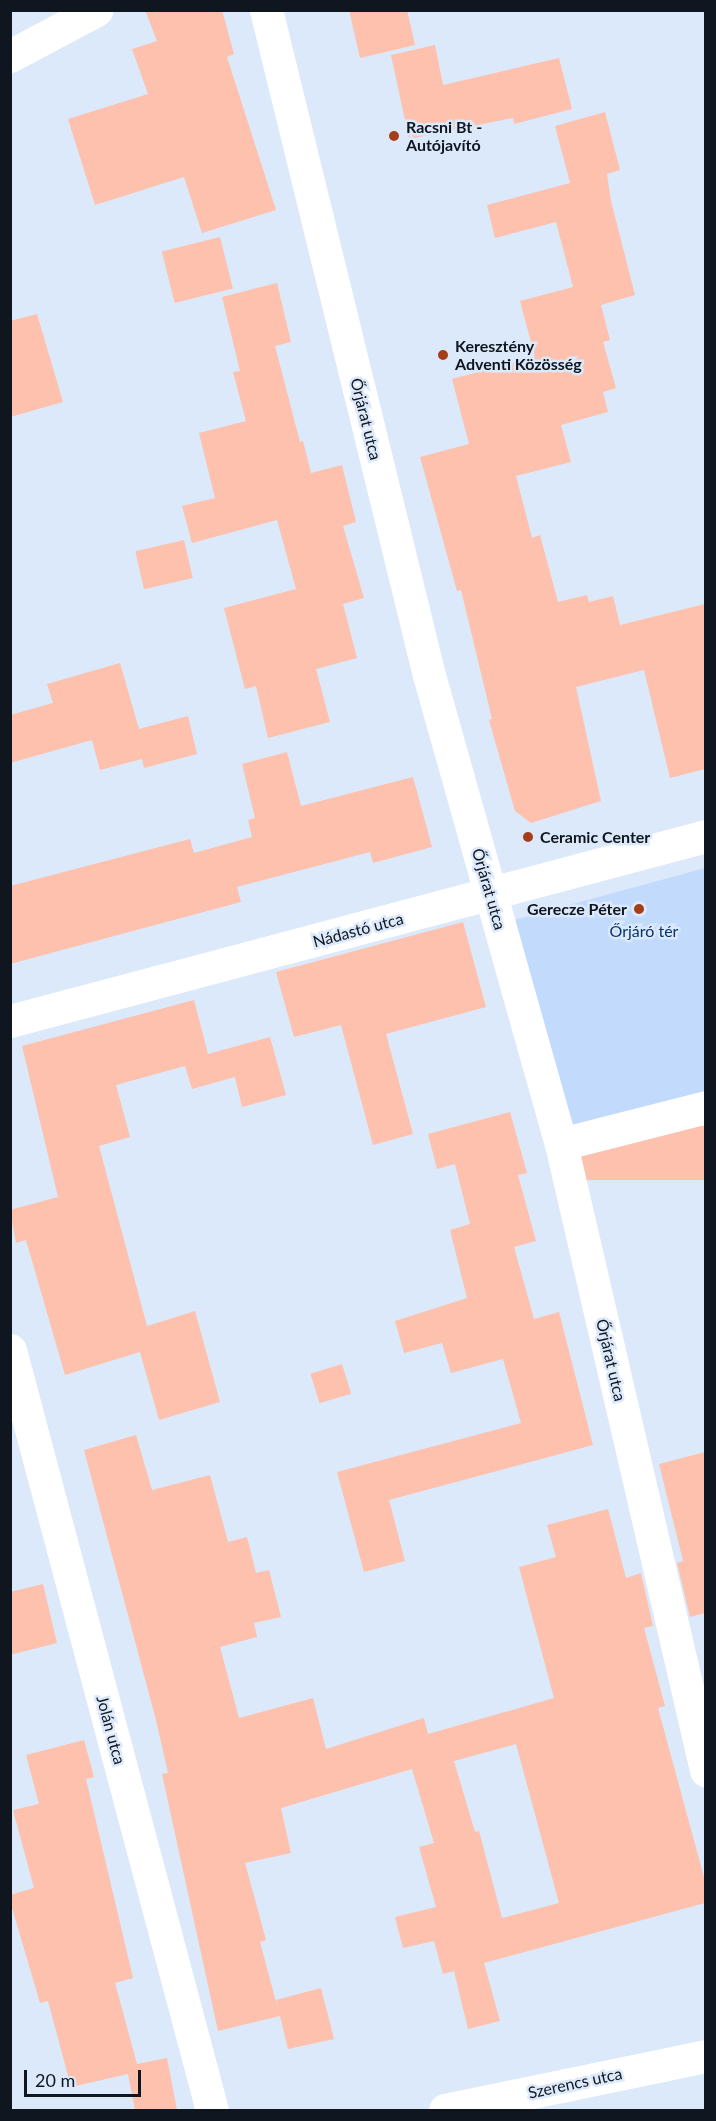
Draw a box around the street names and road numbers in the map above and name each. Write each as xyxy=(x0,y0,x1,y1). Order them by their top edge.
street label: Őrjárat utca xyxy=(347,376,385,462)
street label: Őrjárat utca xyxy=(468,846,510,932)
street label: Nádastó utca xyxy=(311,909,405,951)
street label: Őrjárat utca xyxy=(592,1317,630,1403)
street label: Jolán utca xyxy=(93,1693,129,1767)
street label: Szerencs utca xyxy=(526,2064,624,2102)

